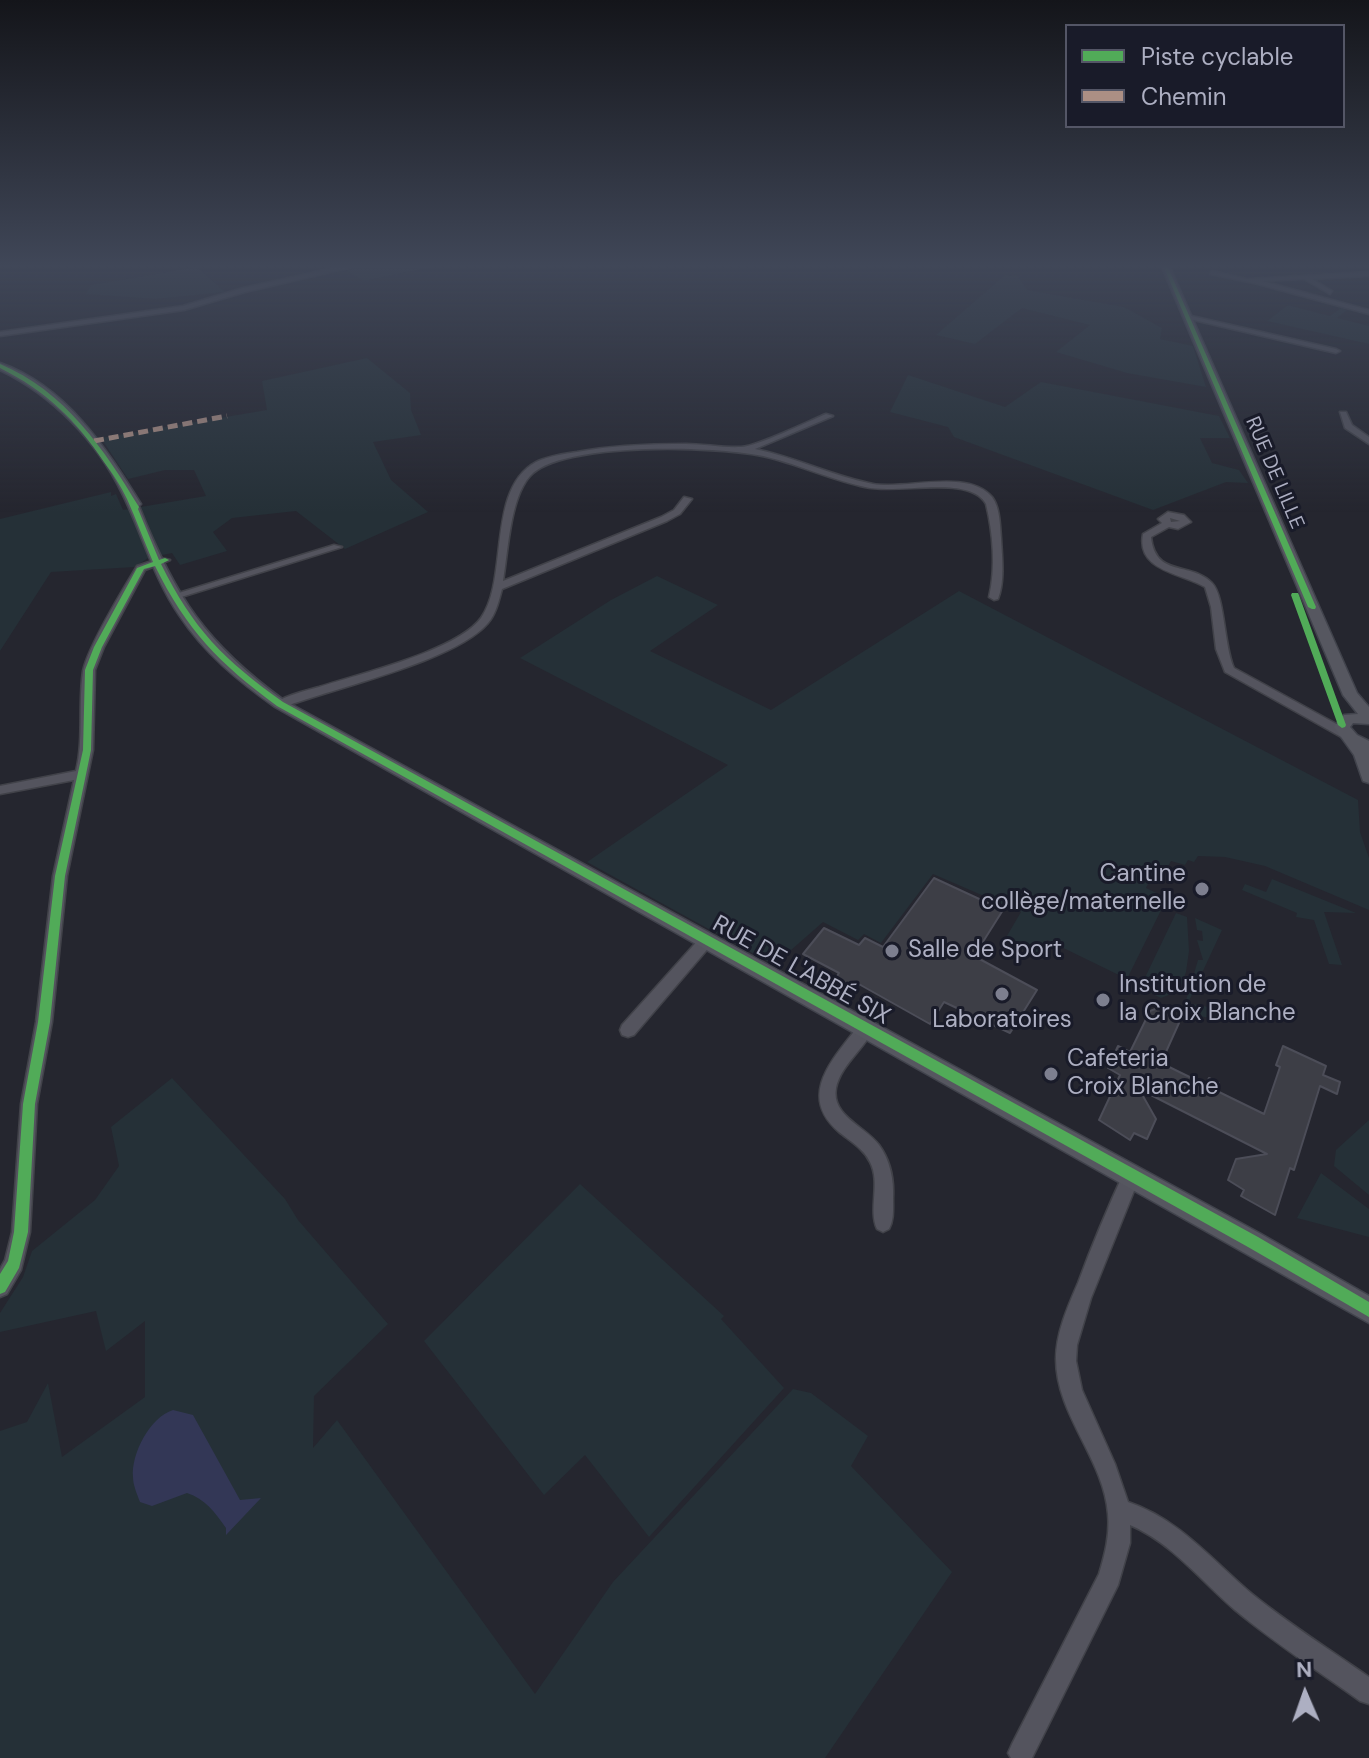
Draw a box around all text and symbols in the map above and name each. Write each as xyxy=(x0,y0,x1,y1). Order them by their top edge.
legend xyxy=(1065,24,1345,128)
text: Piste cyclable xyxy=(1141,41,1293,72)
text: Chemin xyxy=(1141,81,1227,112)
street label: RUE DE LILLE xyxy=(1240,413,1308,533)
place label: Cantine collège/maternelle xyxy=(981,861,1186,917)
marker: Cantine collège/maternelle xyxy=(1193,880,1211,898)
street label: RUE DE L'ABBÉ SIX xyxy=(707,910,895,1032)
place label: Salle de Sport xyxy=(908,937,1062,965)
marker: Salle de Sport xyxy=(883,942,901,960)
place label: Institution de la Croix Blanche xyxy=(1119,972,1296,1028)
marker: Laboratoires xyxy=(993,985,1011,1003)
marker: Institution de la Croix Blanche xyxy=(1094,991,1112,1009)
place label: Laboratoires xyxy=(932,1007,1072,1035)
place label: Cafeteria Croix Blanche xyxy=(1067,1046,1219,1102)
marker: Cafeteria Croix Blanche xyxy=(1042,1065,1060,1083)
north arrow xyxy=(1265,1654,1345,1734)
text: N xyxy=(1296,1655,1313,1684)

